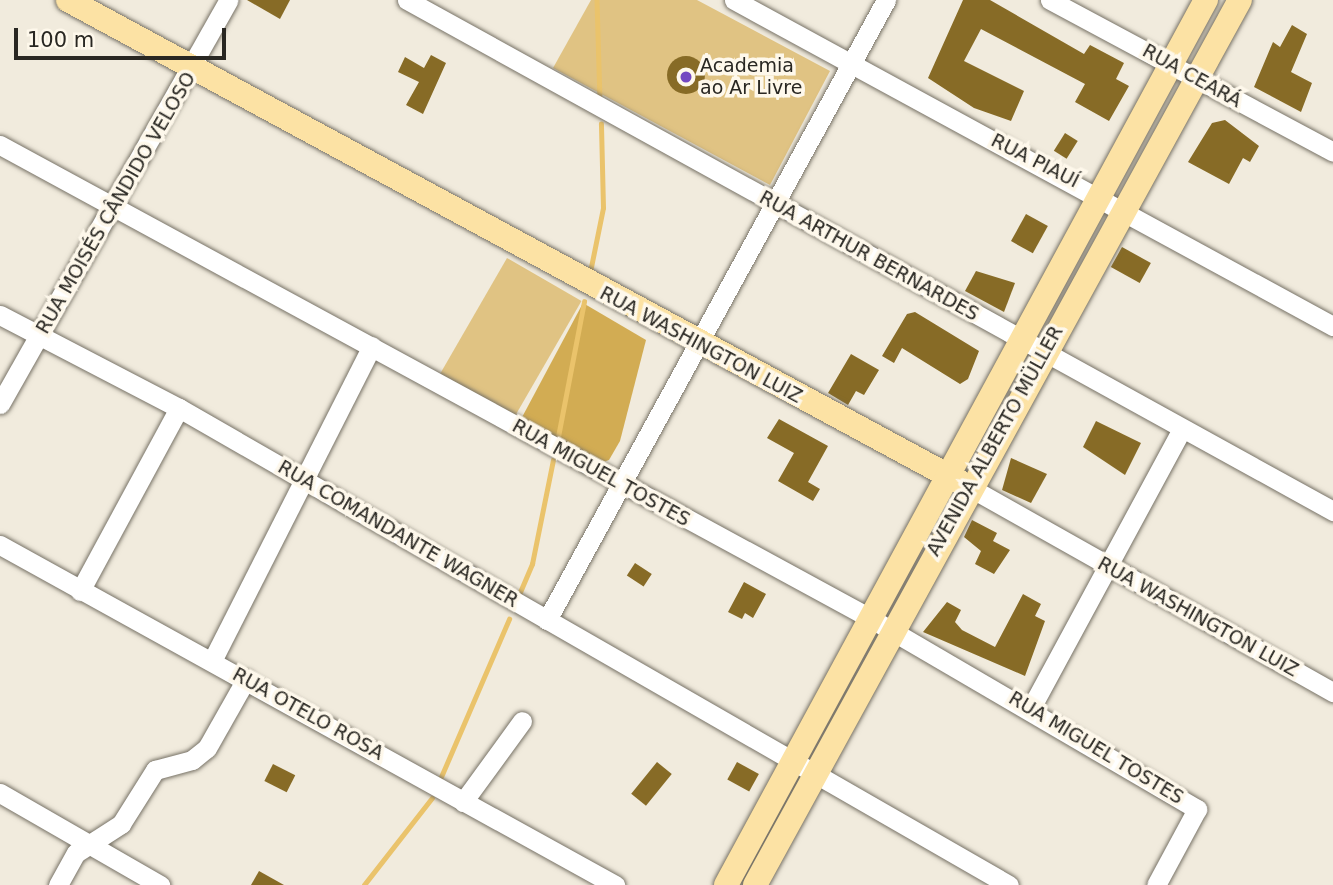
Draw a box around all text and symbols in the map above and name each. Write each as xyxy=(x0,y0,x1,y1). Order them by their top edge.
scale bar xyxy=(18,14,229,58)
text: 100 m xyxy=(27,28,94,52)
street label: RUA CEARÁ xyxy=(1138,39,1246,113)
place label: Academia ao Ar Livre xyxy=(700,55,802,99)
street label: RUA MOISÉS CÂNDIDO VELOSO xyxy=(32,68,200,338)
marker: Academia ao Ar Livre xyxy=(678,69,694,85)
street label: RUA PIAUÍ xyxy=(987,129,1083,193)
street label: RUA ARTHUR BERNARDES xyxy=(755,186,983,326)
street label: RUA WASHINGTON LUIZ xyxy=(596,282,806,408)
street label: AVENIDA ALBERTO MÜLLER xyxy=(922,322,1068,560)
street label: RUA MIGUEL TOSTES xyxy=(508,415,694,531)
street label: RUA COMANDANTE WAGNER xyxy=(274,456,522,612)
street label: RUA WASHINGTON LUIZ xyxy=(1094,552,1302,682)
street label: RUA OTELO ROSA xyxy=(228,663,388,765)
street label: RUA MIGUEL TOSTES xyxy=(1005,687,1187,809)

